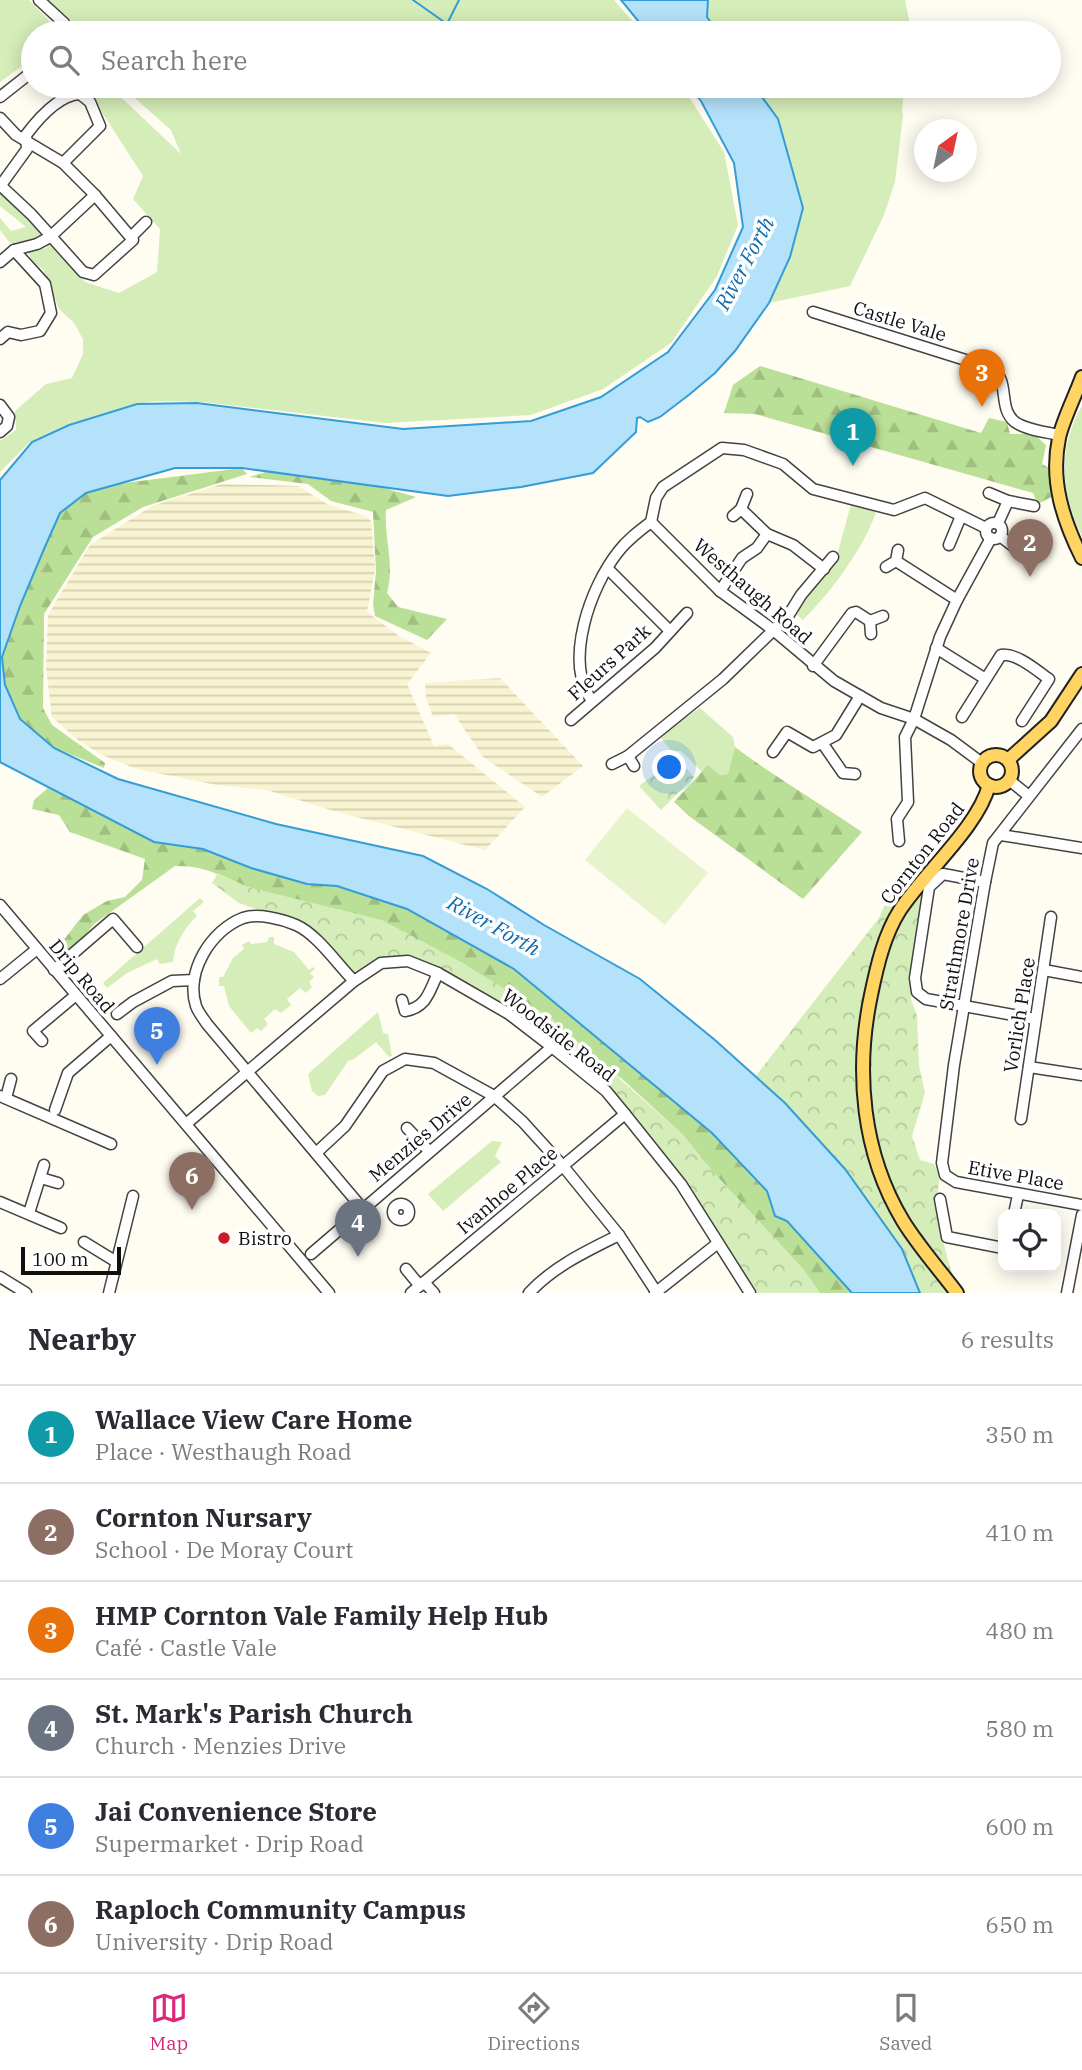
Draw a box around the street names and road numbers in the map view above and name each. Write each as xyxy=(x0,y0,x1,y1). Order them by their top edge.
street label: Castle Vale xyxy=(850,295,950,347)
street label: Westhaugh Road xyxy=(689,533,817,649)
street label: Fleurs Park xyxy=(563,619,655,705)
street label: Cornton Road xyxy=(875,797,969,909)
street label: Strathmore Drive xyxy=(934,856,984,1012)
street label: Drip Road xyxy=(44,934,120,1018)
street label: Vorlich Place xyxy=(998,956,1040,1074)
street label: Woodside Road xyxy=(497,983,621,1087)
street label: Menzies Drive xyxy=(364,1087,476,1187)
street label: Ivanhoe Place xyxy=(452,1141,562,1239)
street label: Etive Place xyxy=(966,1155,1066,1195)

